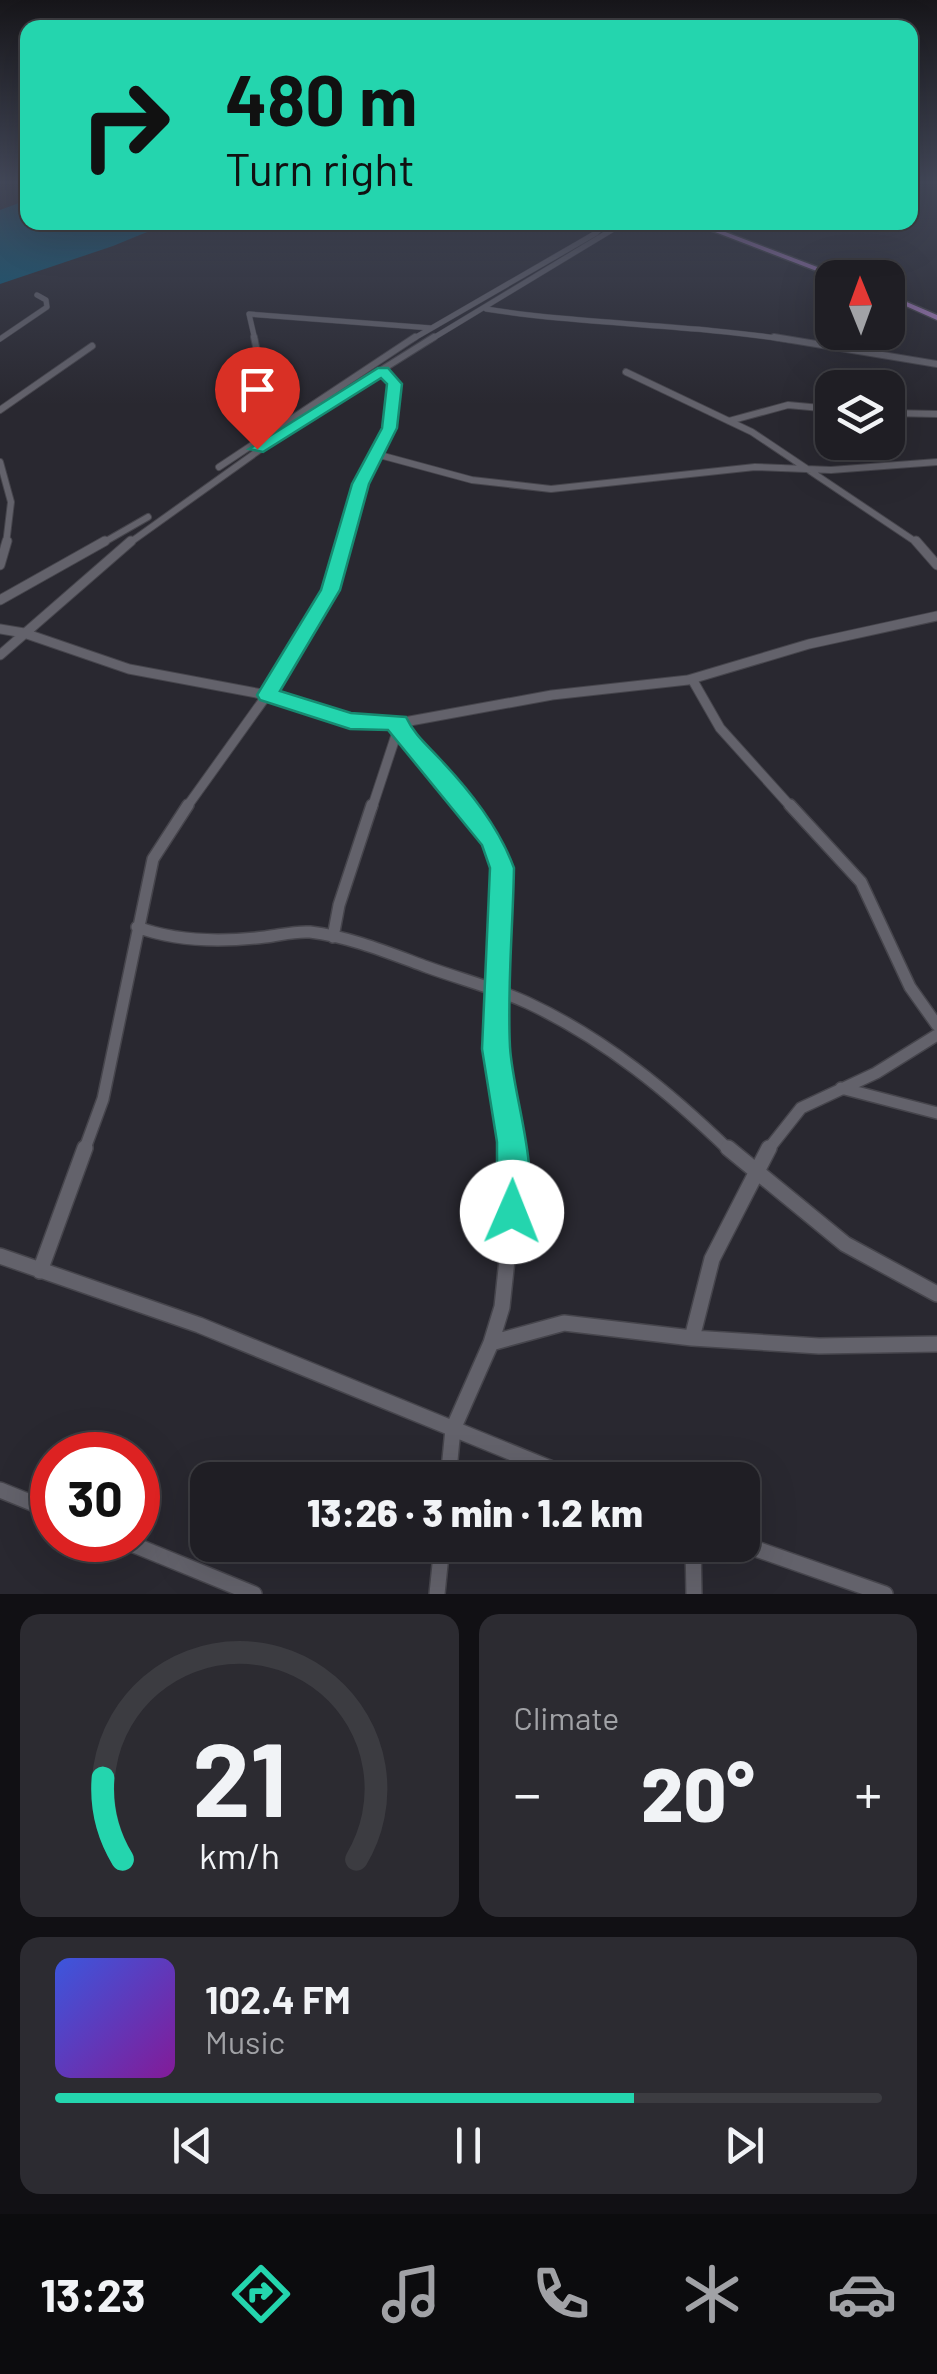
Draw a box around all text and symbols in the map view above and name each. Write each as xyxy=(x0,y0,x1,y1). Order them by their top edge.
text: 480 m xyxy=(225,56,418,140)
icon: right xyxy=(60,60,190,190)
text: Turn right xyxy=(225,141,415,195)
north arrow xyxy=(815,260,905,350)
map controls xyxy=(815,260,905,460)
pin xyxy=(215,347,300,450)
icon: arrive xyxy=(230,362,285,417)
button: layers xyxy=(815,370,905,460)
position arrow xyxy=(460,1160,564,1264)
speed limit sign: 30 xyxy=(30,1432,160,1562)
text: 13:26 · 3 min · 1.2 km xyxy=(307,1489,643,1535)
text: Climate xyxy=(514,1698,619,1736)
text: 21 xyxy=(192,1713,286,1838)
text: 20° xyxy=(641,1747,754,1837)
text: − xyxy=(514,1759,541,1825)
text: + xyxy=(854,1759,882,1825)
text: km/h xyxy=(199,1833,280,1876)
text: 102.4 FM xyxy=(205,1976,351,2022)
text: Music xyxy=(205,2022,285,2060)
icon: previous xyxy=(165,2118,220,2173)
icon: pause xyxy=(441,2118,496,2173)
icon: next xyxy=(717,2118,772,2173)
icon: directions xyxy=(226,2259,296,2329)
icon: music xyxy=(376,2259,446,2329)
icon: phone xyxy=(526,2259,596,2329)
icon: climate xyxy=(677,2259,747,2329)
icon: car xyxy=(827,2259,897,2329)
text: 13:23 xyxy=(40,2267,146,2321)

